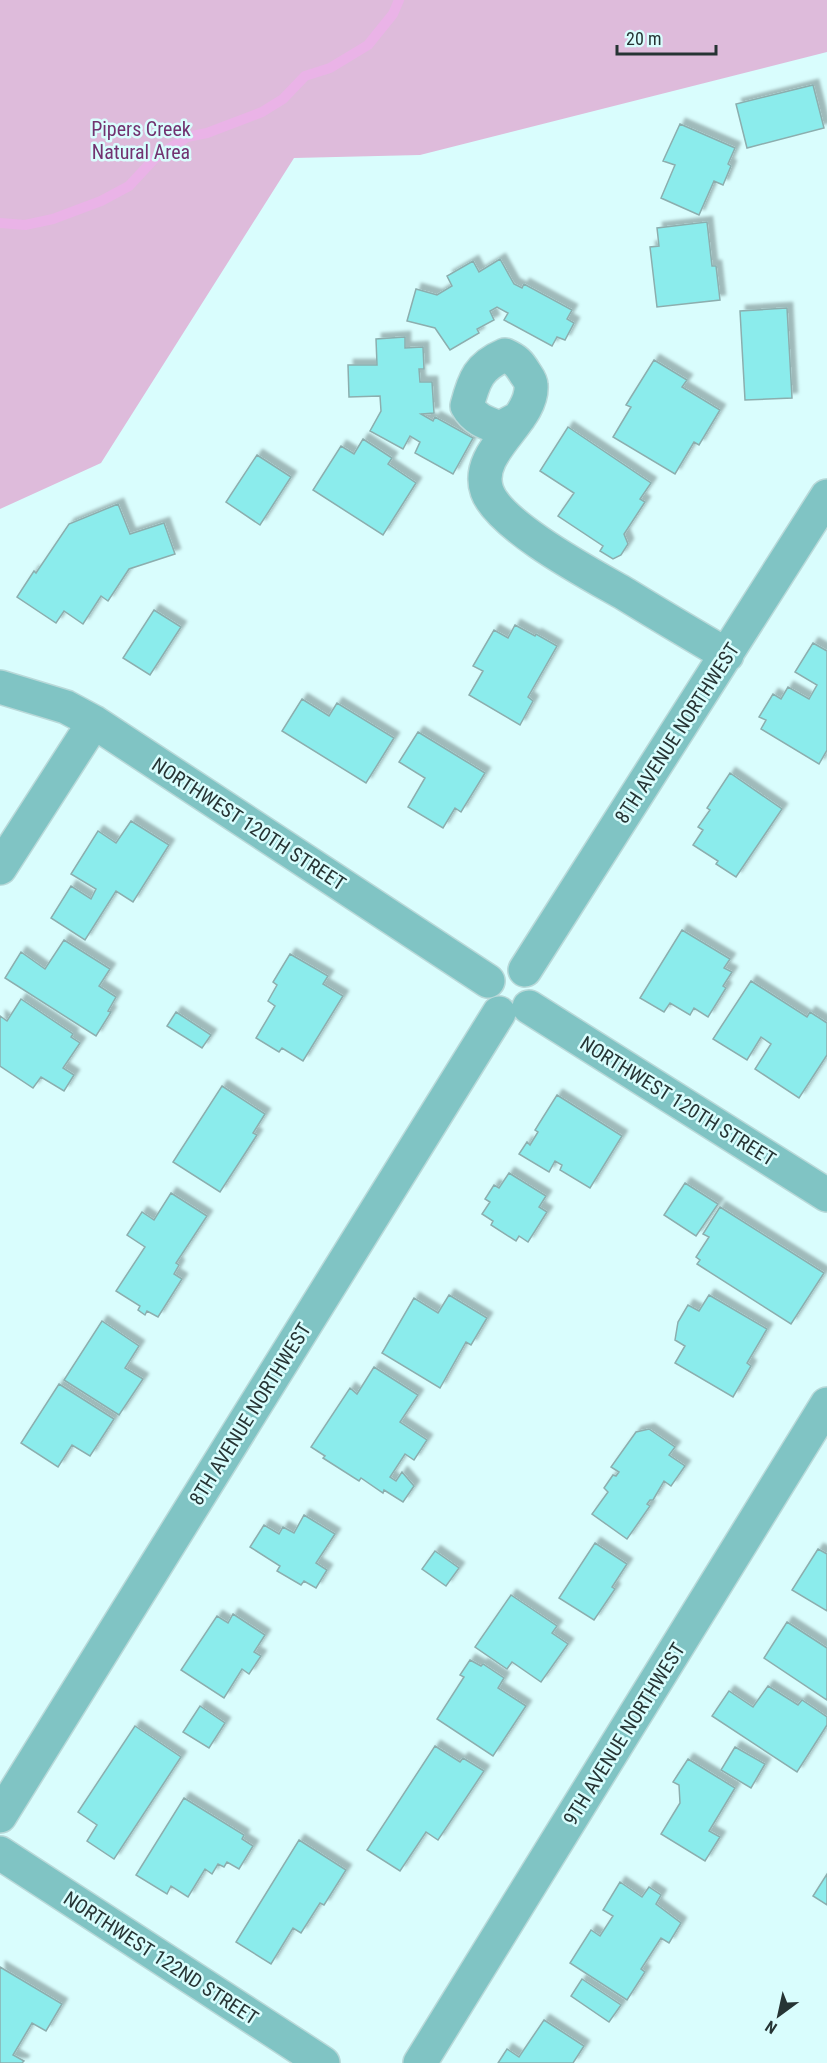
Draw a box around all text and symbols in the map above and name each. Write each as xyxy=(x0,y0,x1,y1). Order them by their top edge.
scale bar xyxy=(617,18,716,56)
text: 20 m xyxy=(626,28,661,49)
park label: Pipers Creek Natural Area xyxy=(91,117,191,164)
street label: 8TH AVENUE NORTHWEST xyxy=(610,638,744,828)
street label: NORTHWEST 120TH STREET xyxy=(148,752,350,896)
street label: NORTHWEST 120TH STREET xyxy=(576,1031,780,1171)
street label: 8TH AVENUE NORTHWEST xyxy=(184,1318,316,1510)
street label: 9TH AVENUE NORTHWEST xyxy=(558,1638,690,1830)
street label: NORTHWEST 122ND STREET xyxy=(59,1886,263,2030)
north arrow xyxy=(749,1985,809,2045)
text: N xyxy=(762,2017,780,2038)

